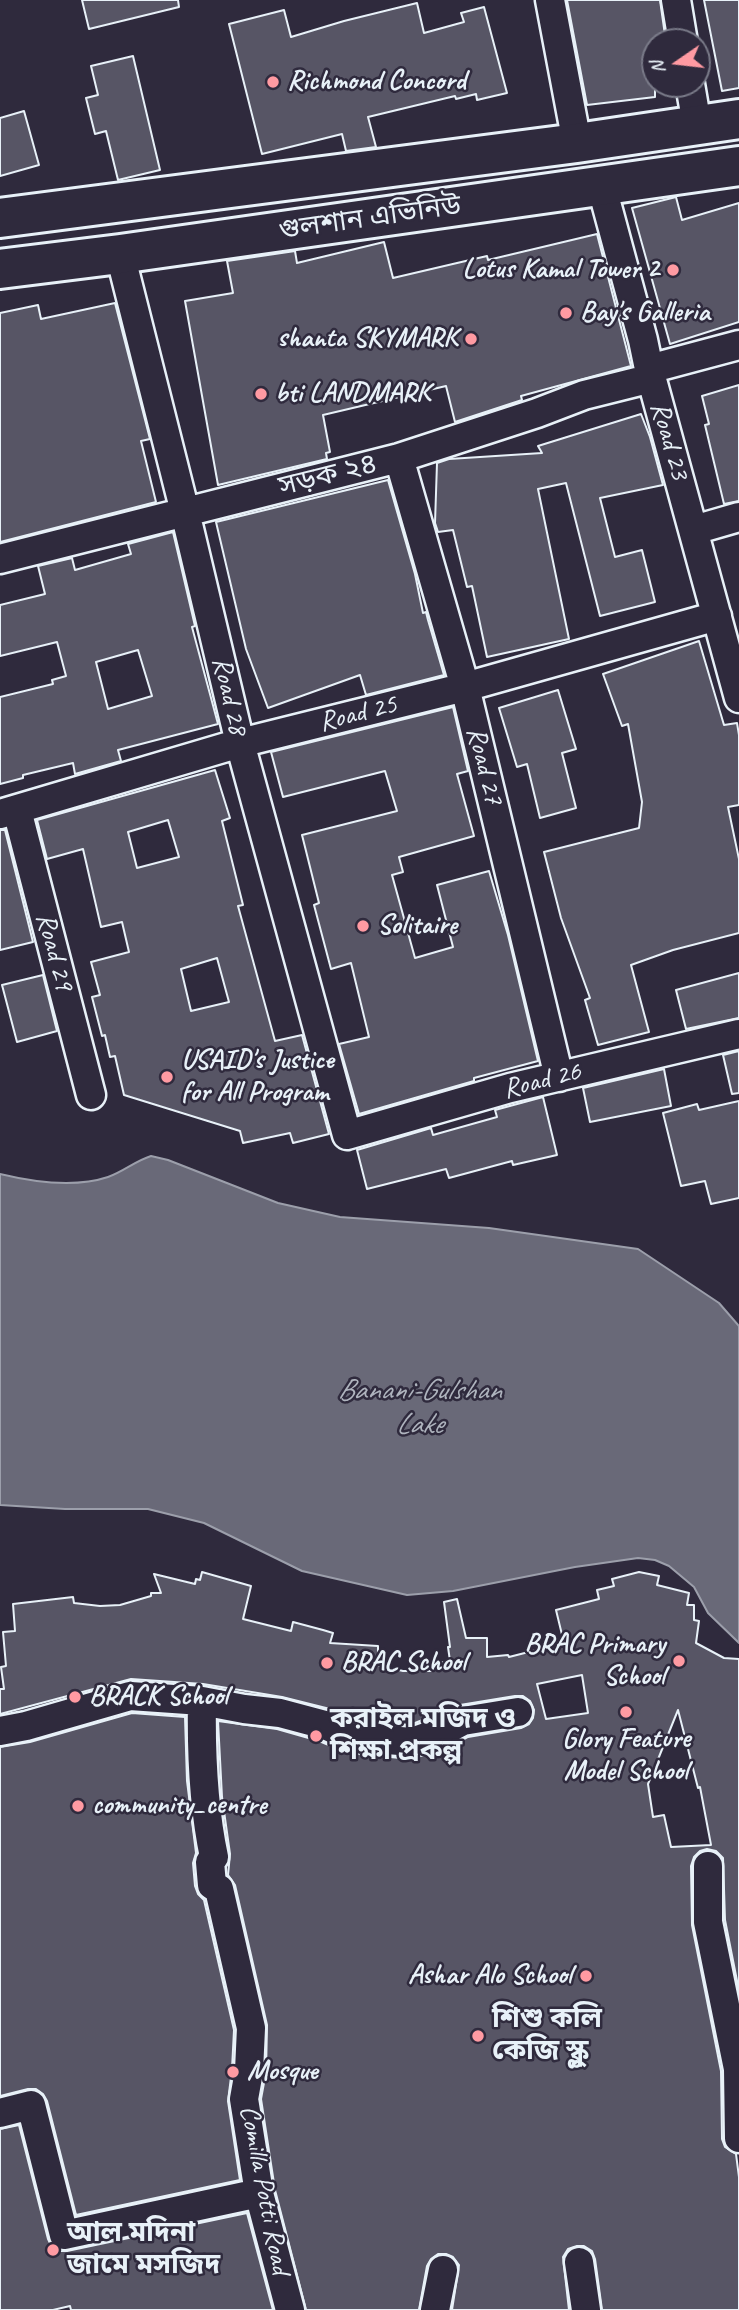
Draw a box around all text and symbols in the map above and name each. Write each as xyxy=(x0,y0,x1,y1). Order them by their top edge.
north arrow xyxy=(641,28,711,98)
text: N xyxy=(644,59,671,76)
place label: Richmond Concord xyxy=(287,65,466,99)
marker: Richmond Concord xyxy=(265,74,281,90)
street label: গুলশান এভিনিউ xyxy=(277,190,463,248)
place label: Lotus Kamal Tower 2 xyxy=(463,253,659,287)
marker: Lotus Kamal Tower 2 xyxy=(665,262,681,278)
place label: Bay's Galleria xyxy=(580,296,710,330)
marker: Bay's Galleria xyxy=(558,305,574,321)
place label: shanta SKYMARK xyxy=(277,322,457,356)
marker: shanta SKYMARK xyxy=(463,331,479,347)
place label: bti LANDMARK xyxy=(275,377,430,411)
marker: bti LANDMARK xyxy=(253,386,269,402)
street label: Road 23 xyxy=(642,398,696,484)
street label: সড়ক ২৪ xyxy=(275,448,381,504)
street label: Road 28 xyxy=(204,654,254,738)
street label: Road 25 xyxy=(316,688,400,740)
street label: Road 27 xyxy=(458,724,510,808)
place label: Solitaire xyxy=(377,909,457,943)
street label: Road 29 xyxy=(28,910,80,994)
marker: Solitaire xyxy=(355,918,371,934)
place label: USAID's Justice for All Program xyxy=(181,1044,334,1110)
street label: Road 26 xyxy=(500,1055,584,1107)
marker: USAID's Justice for All Program xyxy=(159,1069,175,1085)
water label: Banani-Gulshan Lake xyxy=(337,1373,501,1444)
place label: BRAC Primary School xyxy=(525,1628,665,1694)
place label: BRAC School xyxy=(341,1646,466,1680)
marker: BRAC Primary School xyxy=(671,1653,687,1669)
marker: BRAC School xyxy=(319,1655,335,1671)
place label: BRACK School xyxy=(89,1680,228,1714)
marker: BRACK School xyxy=(67,1689,83,1705)
place label: করাইল মজিদ ও শিক্ষা প্রকল্প xyxy=(330,1703,516,1769)
marker: Glory Feature Model School xyxy=(618,1704,634,1720)
place label: Glory Feature Model School xyxy=(562,1723,690,1789)
marker: করাইল মজিদ ও শিক্ষা প্রকল্প xyxy=(308,1728,324,1744)
place label: community_centre xyxy=(92,1789,266,1823)
marker: community_centre xyxy=(70,1798,86,1814)
place label: Ashar Alo School xyxy=(408,1959,572,1993)
marker: Ashar Alo School xyxy=(578,1968,594,1984)
place label: শিশু কলি কেজি স্কুল xyxy=(492,2003,602,2069)
marker: শিশু কলি কেজি স্কুল xyxy=(470,2028,486,2044)
place label: Mosque xyxy=(247,2055,318,2089)
marker: Mosque xyxy=(225,2064,241,2080)
street label: Comilla Potti Road xyxy=(231,2103,297,2277)
place label: আল মদিনা জামে মসজিদ xyxy=(67,2217,220,2283)
marker: আল মদিনা জামে মসজিদ xyxy=(45,2242,61,2258)

